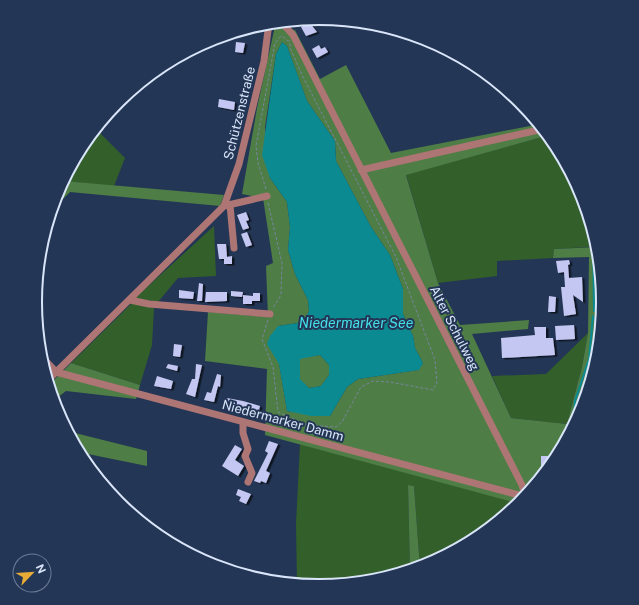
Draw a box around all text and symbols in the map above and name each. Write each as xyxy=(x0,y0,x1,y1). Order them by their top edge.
street label: Schützenstraße xyxy=(221,65,258,161)
street label: Alter Schulweg xyxy=(427,283,482,373)
water label: Niedermarker See xyxy=(299,315,414,331)
street label: Niedermarker Damm xyxy=(220,397,345,444)
north arrow xyxy=(12,553,52,593)
text: N xyxy=(34,562,48,575)

